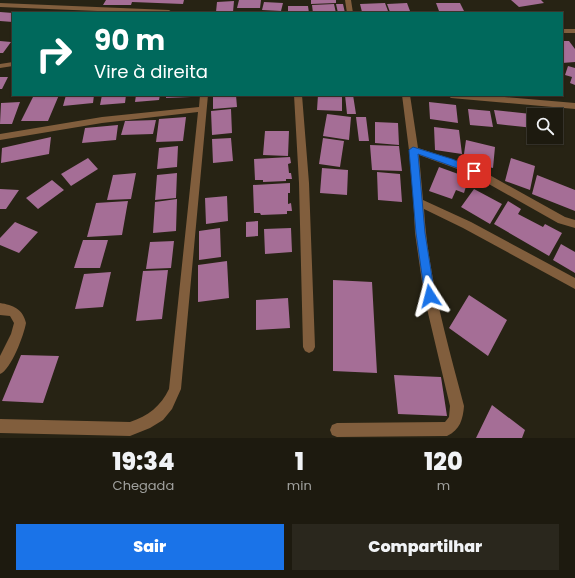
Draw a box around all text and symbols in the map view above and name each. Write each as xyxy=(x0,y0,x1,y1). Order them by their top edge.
text: 90 m xyxy=(94,21,165,60)
icon: right xyxy=(28,28,80,80)
text: Vire à direita xyxy=(94,59,208,84)
map controls xyxy=(527,108,563,144)
button: search xyxy=(527,108,563,144)
pin xyxy=(457,154,491,188)
icon: arrive xyxy=(463,160,485,182)
position arrow xyxy=(409,275,451,317)
text: 19:34 xyxy=(112,445,175,478)
text: 1 xyxy=(295,445,304,478)
text: 120 xyxy=(424,445,463,478)
text: Chegada xyxy=(113,476,174,495)
text: min xyxy=(287,476,312,495)
text: m xyxy=(437,476,450,495)
button: Sair xyxy=(16,524,284,570)
button: Compartilhar xyxy=(292,524,559,570)

